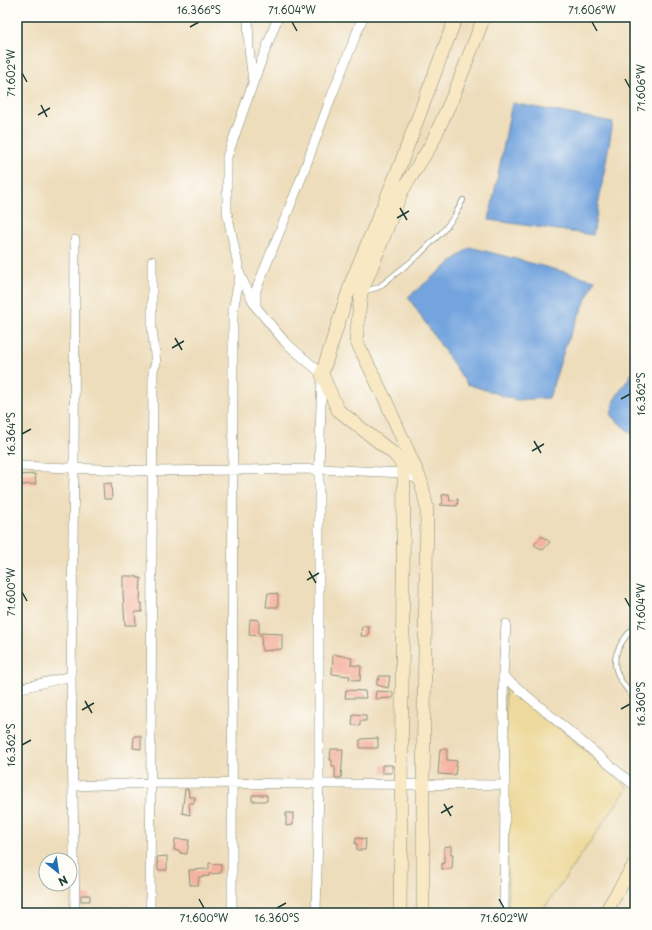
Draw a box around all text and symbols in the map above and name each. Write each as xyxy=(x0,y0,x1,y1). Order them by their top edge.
text: 16.366°S xyxy=(177,2,221,17)
text: 71.604°W xyxy=(268,2,317,17)
text: 71.606°W xyxy=(568,2,616,17)
text: 71.602°W xyxy=(3,48,18,97)
text: 71.606°W xyxy=(633,64,648,112)
text: 16.362°S xyxy=(633,372,648,416)
text: 16.364°S xyxy=(3,412,18,456)
text: 71.600°W xyxy=(3,567,18,616)
text: 71.604°W xyxy=(633,582,648,631)
text: 16.360°S xyxy=(633,682,648,726)
text: 16.362°S xyxy=(3,723,18,767)
north arrow xyxy=(38,852,78,892)
text: N xyxy=(55,872,71,891)
text: 71.600°W xyxy=(180,910,229,925)
text: 16.360°S xyxy=(255,910,299,925)
text: 71.602°W xyxy=(480,910,529,925)

